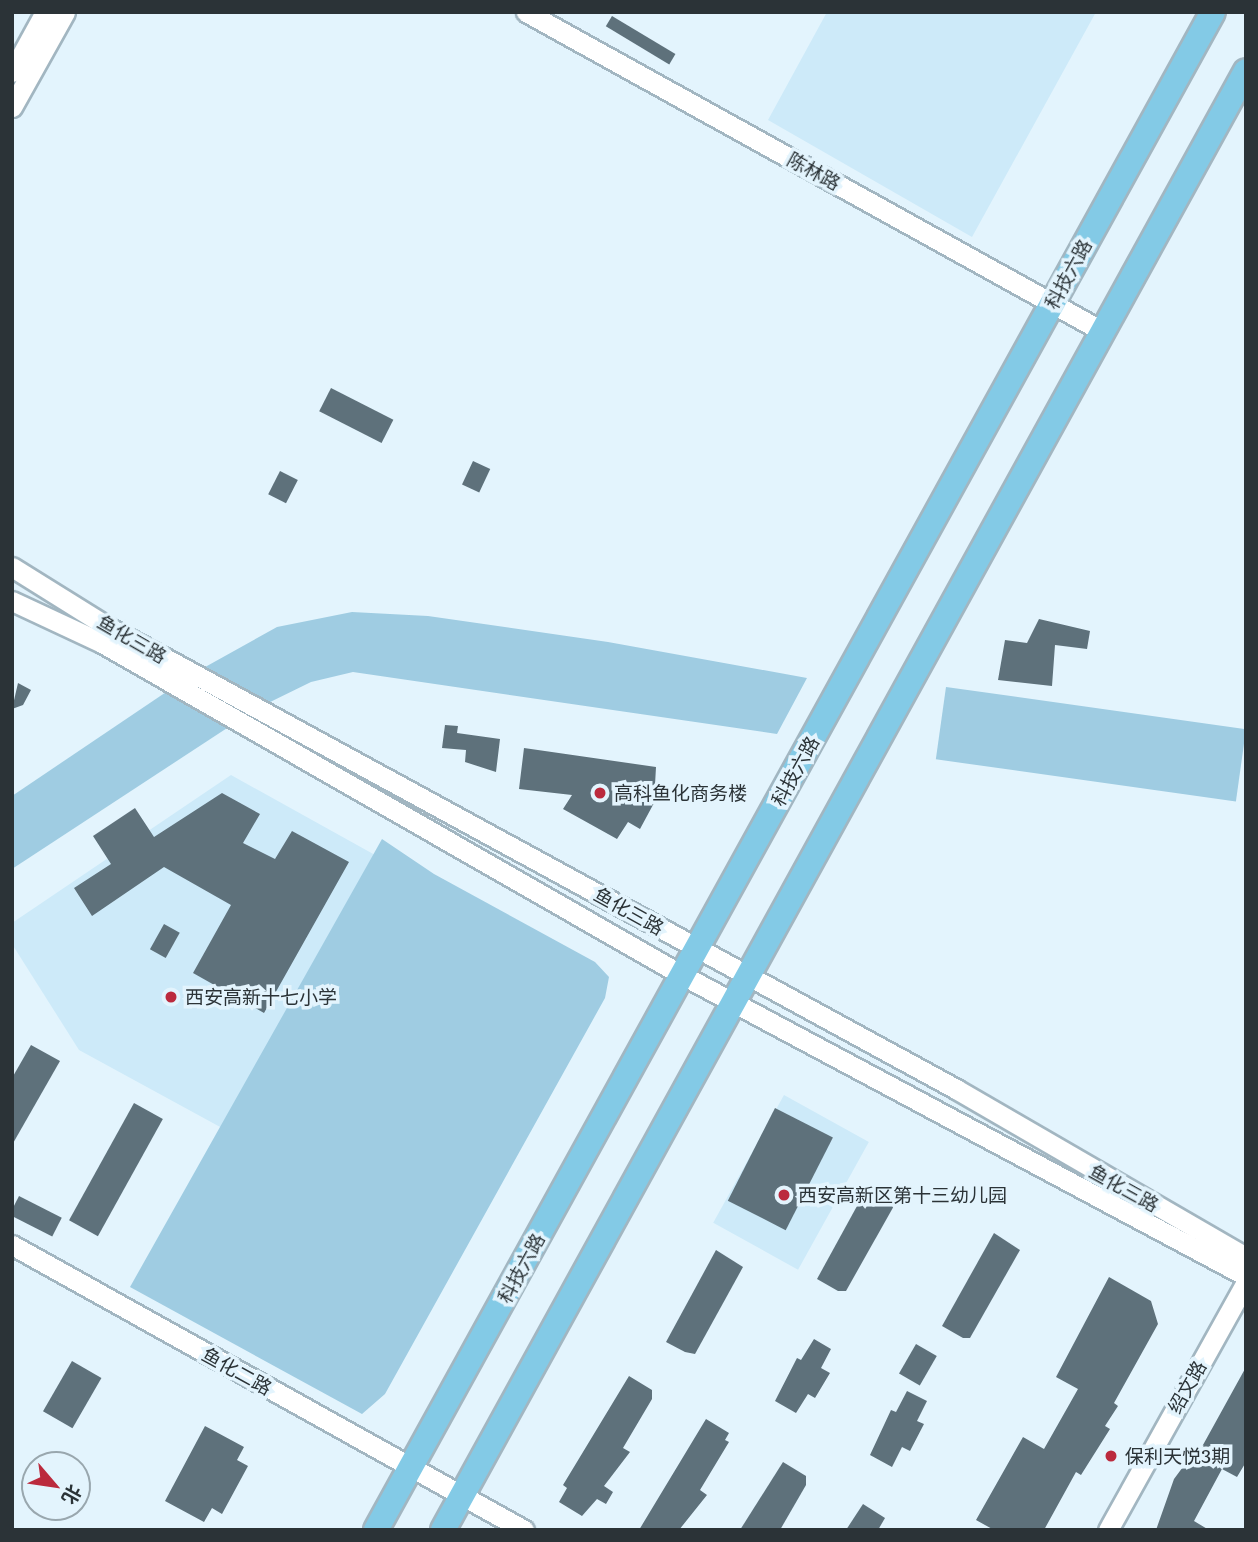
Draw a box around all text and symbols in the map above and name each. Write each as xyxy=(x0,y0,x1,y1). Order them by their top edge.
street label: 陈林路 xyxy=(784,147,844,195)
street label: 科技六路 xyxy=(1040,235,1096,313)
street label: 鱼化三路 xyxy=(93,610,171,668)
street label: 科技六路 xyxy=(767,732,823,810)
place label: 高科鱼化商务楼 xyxy=(614,782,747,804)
marker: 高科鱼化商务楼 xyxy=(592,785,608,801)
street label: 鱼化三路 xyxy=(590,883,668,939)
place label: 西安高新十七小学 xyxy=(185,986,337,1008)
marker: 西安高新十七小学 xyxy=(163,989,179,1005)
street label: 鱼化三路 xyxy=(1085,1160,1163,1216)
place label: 西安高新区第十三幼儿园 xyxy=(798,1184,1007,1206)
marker: 西安高新区第十三幼儿园 xyxy=(776,1187,792,1203)
street label: 科技六路 xyxy=(493,1229,549,1307)
street label: 鱼化二路 xyxy=(198,1343,276,1399)
street label: 绍文路 xyxy=(1163,1357,1211,1417)
place label: 保利天悦3期 xyxy=(1125,1445,1230,1467)
marker: 保利天悦3期 xyxy=(1103,1448,1119,1464)
north arrow xyxy=(21,1451,91,1521)
text: 北 xyxy=(56,1480,89,1510)

